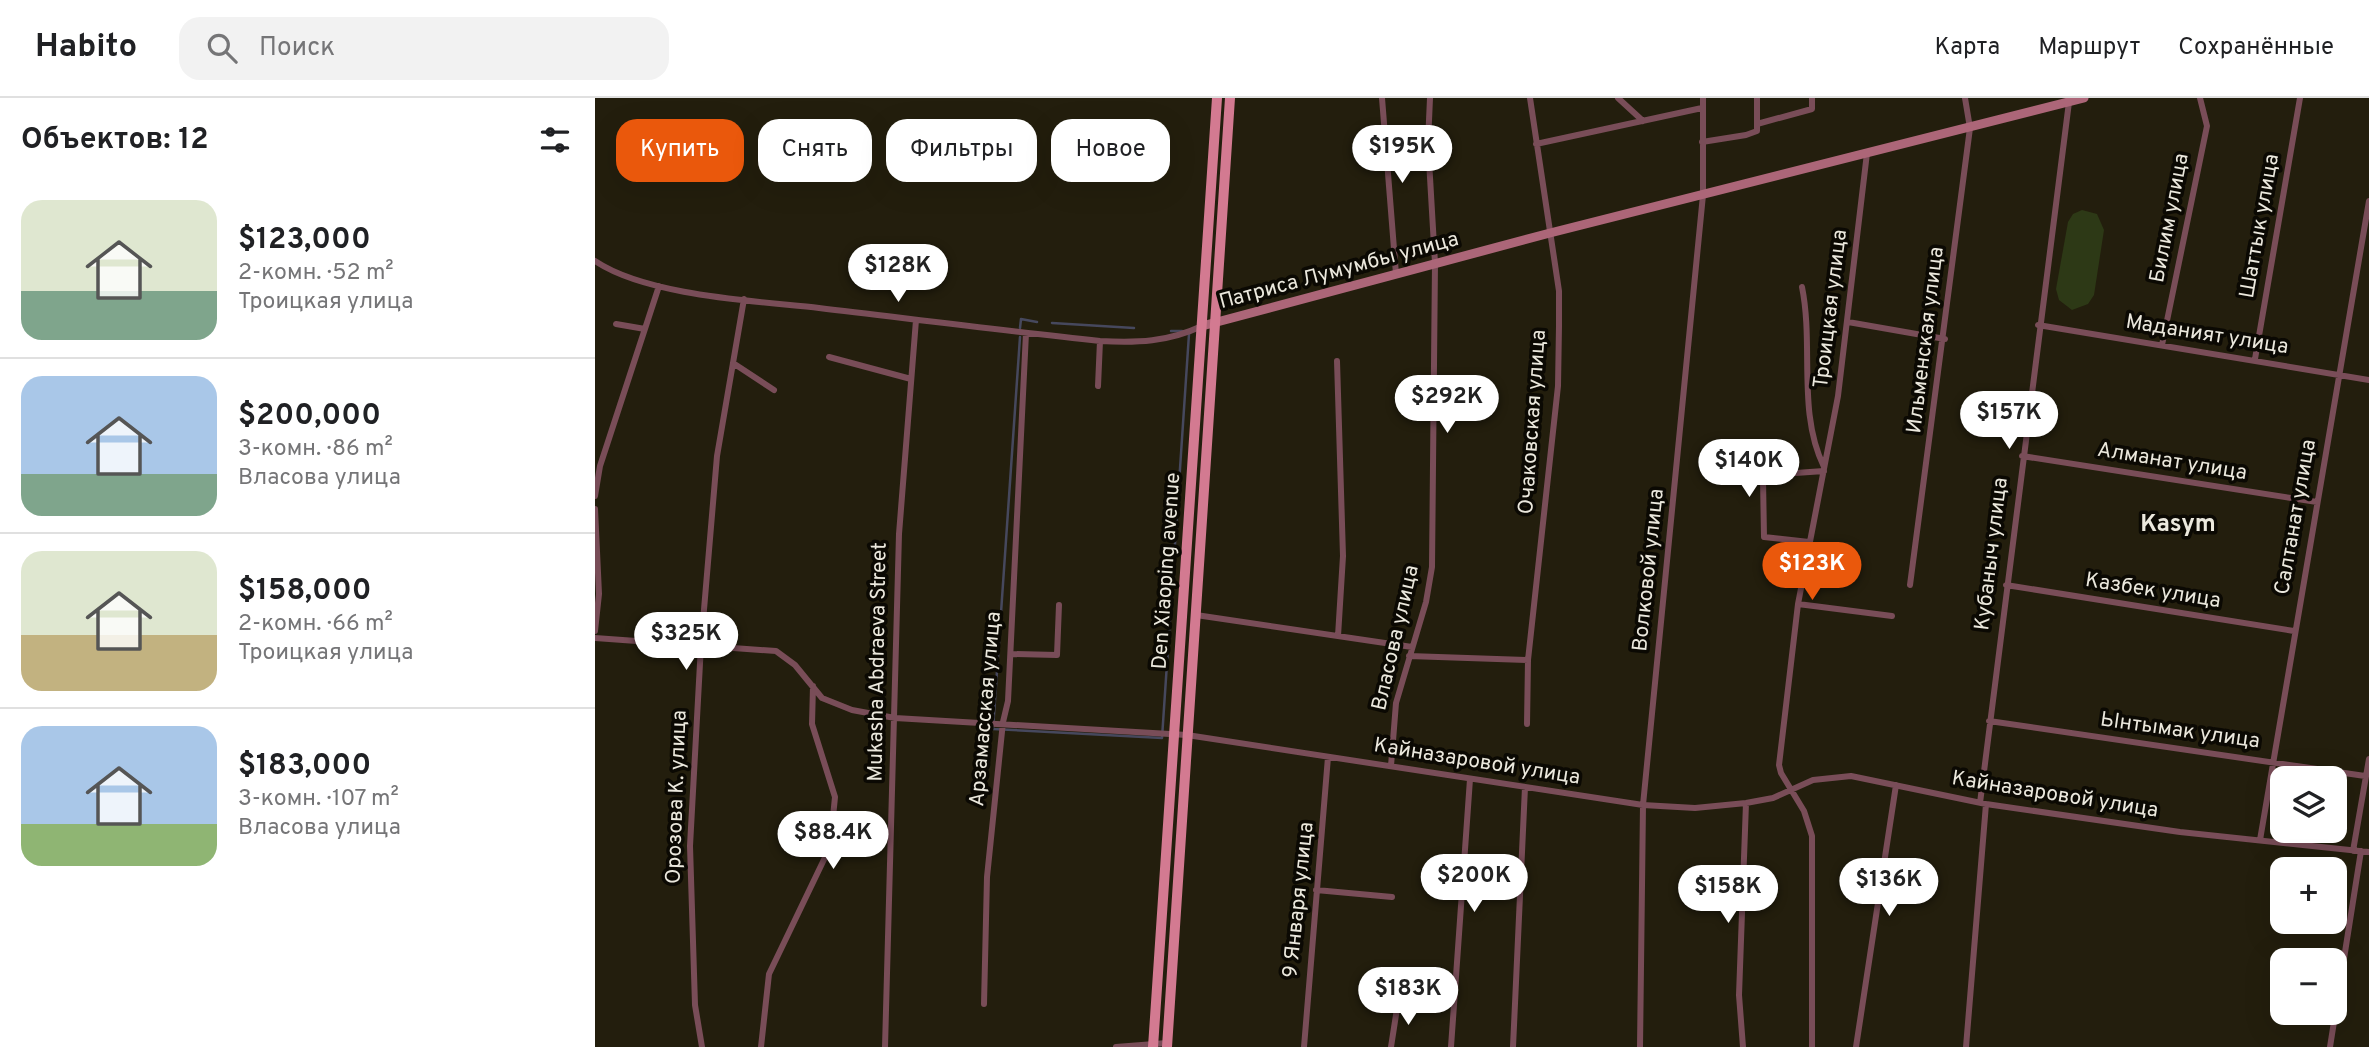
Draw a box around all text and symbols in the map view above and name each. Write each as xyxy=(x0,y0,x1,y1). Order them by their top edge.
search box xyxy=(179,17,669,80)
text: Habito xyxy=(35,27,137,69)
icon: search xyxy=(203,29,241,67)
text: Поиск xyxy=(259,32,335,65)
text: Карта xyxy=(1934,33,2000,63)
text: Маршрут xyxy=(2038,33,2140,63)
text: Сохранённые xyxy=(2178,33,2334,63)
chip: Купить xyxy=(616,119,744,182)
chip: Снять xyxy=(758,119,872,182)
chip: Фильтры xyxy=(886,119,1037,182)
chip: Новое xyxy=(1051,119,1170,182)
icon: filters xyxy=(536,121,574,159)
text: Объектов: 12 xyxy=(21,122,208,159)
pin: $195K xyxy=(1353,126,1451,185)
text: $195K xyxy=(1368,133,1436,162)
street label: Билим улица xyxy=(2144,151,2196,285)
street label: Шаттык улица xyxy=(2234,152,2286,300)
text: $123,000 xyxy=(238,222,371,259)
street label: Патриса Лумумбы улица xyxy=(1216,226,1462,316)
icon: home xyxy=(77,228,161,312)
street label: Троицкая улица xyxy=(1808,228,1854,390)
pin: $128K xyxy=(849,244,947,304)
street label: Ильменская улица xyxy=(1901,245,1951,435)
text: $128K xyxy=(864,252,932,281)
text: 2-комн. · 52 m² xyxy=(238,259,394,288)
text: Троицкая улица xyxy=(238,288,413,317)
street label: Маданият улица xyxy=(2124,309,2290,361)
street label: Очаковская улица xyxy=(1513,329,1553,515)
pin: $292K xyxy=(1398,376,1496,435)
text: $292K xyxy=(1411,383,1483,412)
pin: $157K xyxy=(1960,392,2058,451)
text: $200,000 xyxy=(238,398,381,435)
text: $157K xyxy=(1976,399,2042,428)
icon: home xyxy=(77,404,161,488)
text: 3-комн. · 86 m² xyxy=(238,435,393,464)
street label: Алманат улица xyxy=(2095,437,2249,487)
street label: Салтанат улица xyxy=(2269,437,2323,597)
pin: $140K xyxy=(1700,440,1798,499)
text: $140K xyxy=(1714,447,1784,476)
text: Власова улица xyxy=(238,464,401,493)
street label: Den Xiaoping avenue xyxy=(1147,472,1187,670)
street label: Кубаныч улица xyxy=(1969,476,2015,632)
street label: Волковой улица xyxy=(1627,487,1671,653)
district label: Kasym xyxy=(2140,510,2216,540)
street label: Mukasha Abdraeva Street xyxy=(862,542,894,782)
pin: $123K xyxy=(1763,542,1861,602)
text: $123K xyxy=(1778,550,1846,579)
street label: Власова улица xyxy=(1366,563,1426,713)
street label: Казбек улица xyxy=(2083,567,2223,615)
text: $158,000 xyxy=(238,573,371,610)
icon: home xyxy=(77,579,161,663)
text: 2-комн. · 66 m² xyxy=(238,610,393,639)
street label: Арзамасская улица xyxy=(964,610,1008,808)
pin: $325K xyxy=(637,612,735,672)
text: $325K xyxy=(650,620,722,649)
text: Троицкая улица xyxy=(238,639,413,668)
street label: Ынтымак улица xyxy=(2098,706,2262,756)
street label: Орозова К. улица xyxy=(660,709,694,885)
street label: Кайназаровой улица xyxy=(1372,732,1582,792)
text: $183,000 xyxy=(238,748,371,785)
icon: home xyxy=(77,754,161,838)
street label: Кайназаровой улица xyxy=(1950,765,2160,825)
map controls xyxy=(2270,766,2347,1025)
button: layers xyxy=(2270,766,2347,843)
text: 3-комн. · 107 m² xyxy=(238,785,399,814)
pin: $88.4K xyxy=(776,812,890,871)
text: Власова улица xyxy=(238,814,401,843)
text: $88.4K xyxy=(794,819,872,848)
street label: 9 Января улица xyxy=(1277,821,1321,979)
pin: $200K xyxy=(1425,854,1523,914)
button: + xyxy=(2270,857,2347,934)
pin: $136K xyxy=(1840,858,1938,918)
text: $200K xyxy=(1437,862,1511,891)
pin: $158K xyxy=(1679,866,1777,925)
text: $136K xyxy=(1855,866,1923,895)
text: $158K xyxy=(1694,873,1762,902)
button: − xyxy=(2270,948,2347,1025)
pin: $183K xyxy=(1359,968,1457,1027)
text: $183K xyxy=(1374,975,1442,1004)

